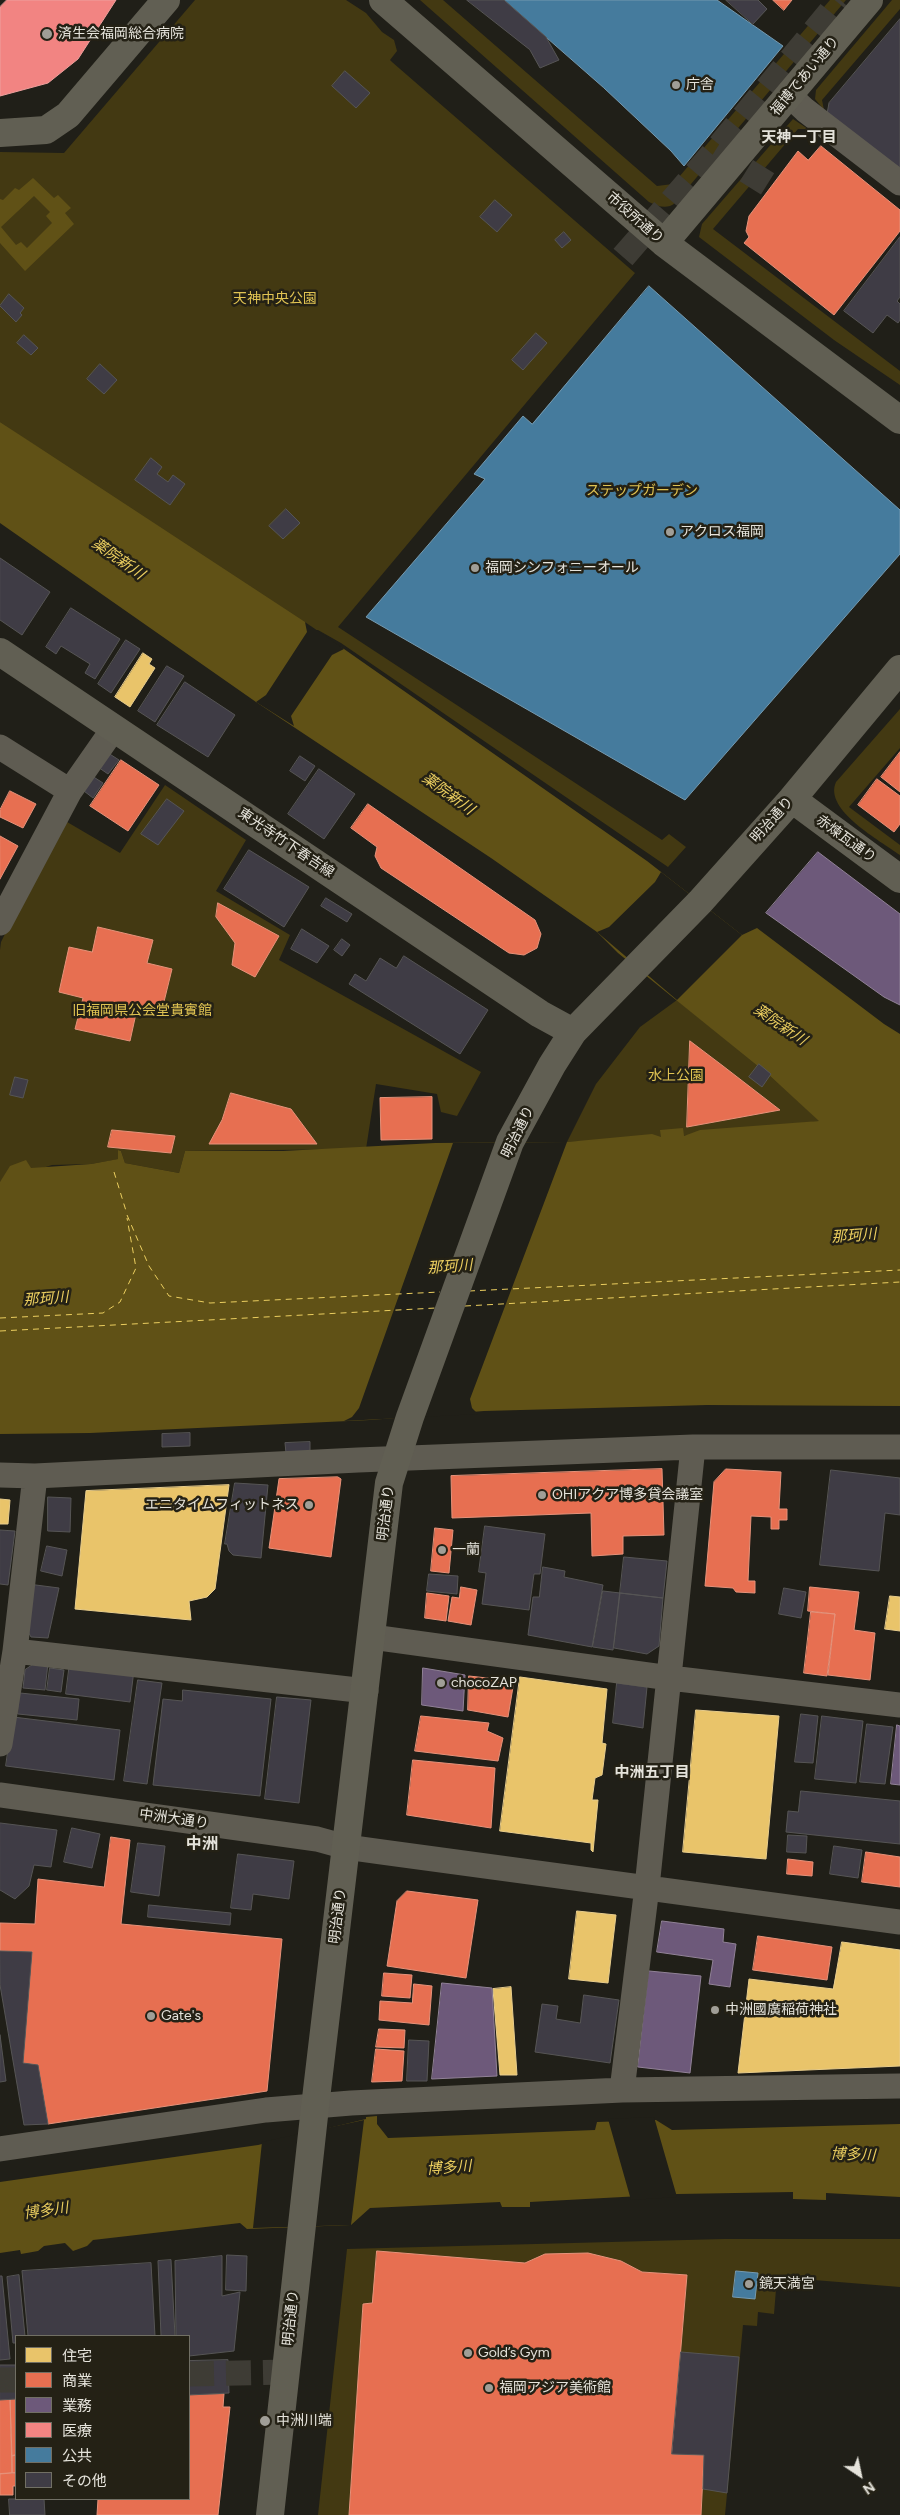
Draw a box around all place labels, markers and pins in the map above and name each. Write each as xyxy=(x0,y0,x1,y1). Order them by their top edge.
place label: 済生会福岡総合病院 xyxy=(58,26,184,42)
marker: 済生会福岡総合病院 xyxy=(40,27,54,41)
place label: 庁舎 xyxy=(686,77,714,93)
marker: 庁舎 xyxy=(670,79,682,91)
place label: アクロス福岡 xyxy=(680,524,764,540)
marker: アクロス福岡 xyxy=(664,526,676,538)
place label: 福岡シンフォニーオール xyxy=(485,560,639,576)
marker: 福岡シンフォニーオール xyxy=(469,562,481,574)
place label: OHIアクア博多貸会議室 xyxy=(552,1487,703,1503)
marker: OHIアクア博多貸会議室 xyxy=(536,1489,548,1501)
place label: エニタイムフィットネス xyxy=(145,1497,299,1513)
marker: エニタイムフィットネス xyxy=(303,1499,315,1511)
place label: 一蘭 xyxy=(452,1542,480,1558)
marker: 一蘭 xyxy=(436,1544,448,1556)
place label: chocoZAP xyxy=(451,1675,517,1691)
marker: chocoZAP xyxy=(435,1677,447,1689)
place label: 中洲國廣稲荷神社 xyxy=(725,2002,837,2018)
marker: 中洲國廣稲荷神社 xyxy=(709,2004,721,2016)
place label: Gate's xyxy=(161,2008,201,2024)
marker: Gate's xyxy=(145,2010,157,2022)
place label: 鏡天満宮 xyxy=(759,2276,815,2292)
marker: 鏡天満宮 xyxy=(743,2278,755,2290)
place label: Gold’s Gym xyxy=(478,2345,550,2361)
marker: Gold’s Gym xyxy=(462,2347,474,2359)
place label: 福岡アジア美術館 xyxy=(499,2380,611,2396)
marker: 福岡アジア美術館 xyxy=(483,2382,495,2394)
place label: 中洲川端 xyxy=(276,2413,332,2429)
marker: 中洲川端 xyxy=(258,2414,272,2428)

